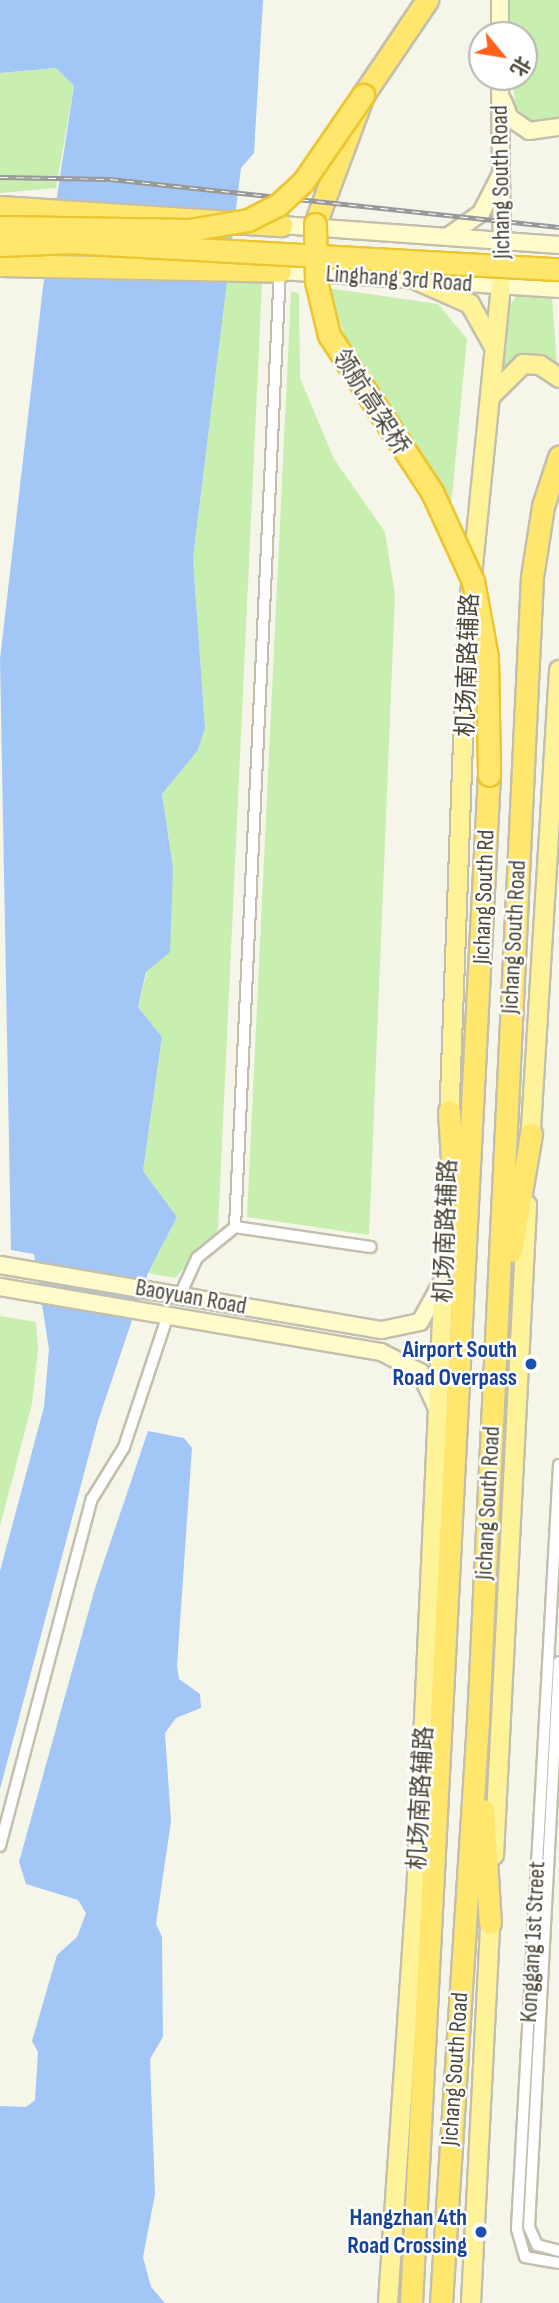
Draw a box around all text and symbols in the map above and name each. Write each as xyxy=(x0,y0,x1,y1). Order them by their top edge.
north arrow xyxy=(468,21,538,91)
text: 北 xyxy=(505,52,535,80)
street label: Jichang South Road xyxy=(485,105,517,259)
street label: Linghang 3rd Road xyxy=(325,260,473,298)
street label: 领航高架桥 xyxy=(326,344,416,460)
street label: 机场南路辅路 xyxy=(451,593,485,737)
street label: Jichang South Rd xyxy=(467,829,501,965)
street label: Jichang South Road xyxy=(496,859,532,1015)
street label: 机场南路辅路 xyxy=(429,1159,463,1303)
street label: Baoyuan Road xyxy=(133,1273,249,1321)
place label: Airport South Road Overpass xyxy=(393,1336,517,1392)
marker: Airport South Road Overpass xyxy=(523,1356,539,1372)
street label: Jichang South Road xyxy=(470,1425,506,1581)
street label: 机场南路辅路 xyxy=(403,1725,439,1871)
street label: Konggang 1st Street xyxy=(514,1861,552,2023)
street label: Jichang South Road xyxy=(435,1991,475,2147)
place label: Hangzhan 4th Road Crossing xyxy=(347,2204,467,2260)
marker: Hangzhan 4th Road Crossing xyxy=(473,2224,489,2240)

